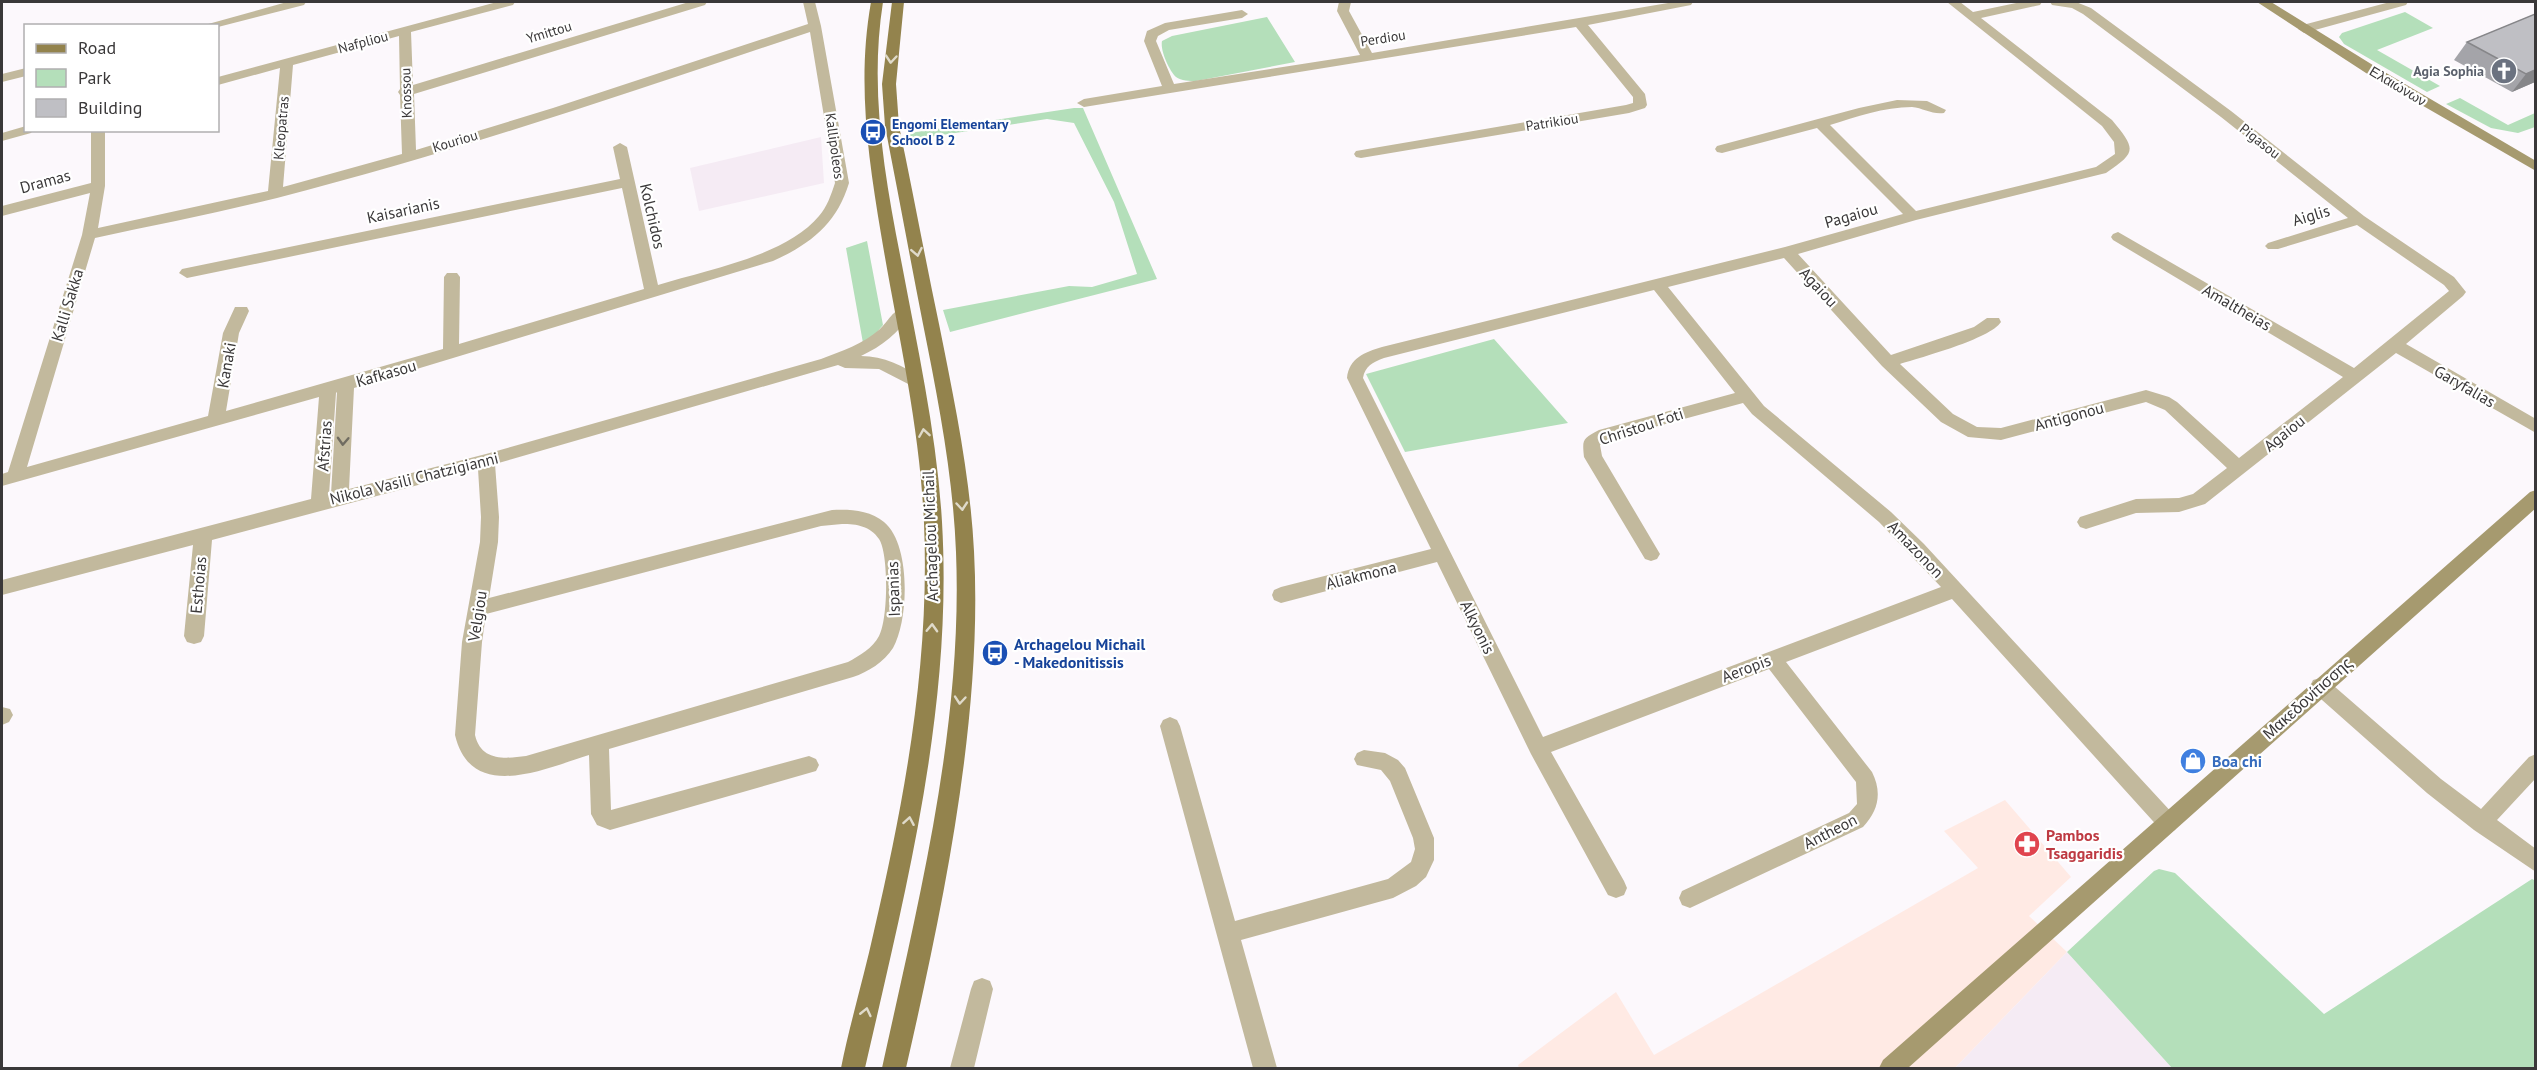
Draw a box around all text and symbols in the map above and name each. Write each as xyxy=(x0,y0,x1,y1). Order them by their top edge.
street label: Ymittou xyxy=(524,17,574,47)
legend xyxy=(24,24,219,132)
street label: Perdiou xyxy=(1359,26,1407,50)
street label: Nafpliou xyxy=(336,27,390,57)
text: Road xyxy=(78,36,116,59)
one-way arrow xyxy=(885,55,898,64)
church icon: Agia Sophia xyxy=(2489,56,2519,86)
street label: Ελαιώνων xyxy=(2366,62,2430,110)
place label: Agia Sophia xyxy=(2413,62,2484,80)
text: Park xyxy=(78,66,111,89)
street label: Knossou xyxy=(396,68,416,118)
street label: Kleopatras xyxy=(269,95,293,161)
text: Building xyxy=(78,96,142,119)
street label: Patrikiou xyxy=(1524,109,1580,135)
street label: Kallipoleos xyxy=(821,112,849,180)
place label: Engomi Elementary School B 2 xyxy=(892,115,1009,149)
bus stop icon: Engomi Elementary School B 2 xyxy=(858,117,888,147)
street label: Pigasou xyxy=(2236,119,2284,163)
street label: Kouriou xyxy=(430,126,480,156)
street label: Dramas xyxy=(18,165,73,197)
street label: Kolchidos xyxy=(636,181,670,251)
street label: Kaisarianis xyxy=(365,193,441,227)
street label: Pagaiou xyxy=(1822,198,1880,232)
street label: Aiglis xyxy=(2290,200,2332,230)
one-way arrow xyxy=(910,247,923,257)
street label: Agaiou xyxy=(1796,263,1842,311)
street label: Kalli Sakka xyxy=(46,266,88,344)
street label: Amaltheias xyxy=(2199,279,2275,335)
street label: Kanaki xyxy=(212,341,240,389)
street label: Kafkasou xyxy=(353,355,419,391)
street label: Garyfalias xyxy=(2431,361,2499,412)
street label: Antigonou xyxy=(2032,397,2106,435)
street label: Christou Foti xyxy=(1596,403,1686,449)
street label: Agaiou xyxy=(2259,410,2309,456)
street label: Afstrias xyxy=(312,420,336,472)
one-way arrow xyxy=(918,429,930,438)
one-way arrow xyxy=(337,436,350,445)
street label: Nikola Vasili Chatzigianni xyxy=(328,447,500,509)
street label: Archagelou Michail xyxy=(918,470,942,602)
one-way arrow xyxy=(955,501,968,510)
street label: Amazonon xyxy=(1884,516,1948,582)
street label: Esthoias xyxy=(186,555,210,614)
street label: Aliakmona xyxy=(1324,557,1398,593)
street label: Ispanias xyxy=(882,561,904,617)
street label: Velgiou xyxy=(463,589,491,644)
street label: Alkyonis xyxy=(1456,597,1500,657)
one-way arrow xyxy=(926,623,939,632)
place label: Archagelou Michail - Makedonitissis xyxy=(1014,634,1146,672)
bus stop icon: Archagelou Michail - Makedonitissis xyxy=(980,638,1010,668)
street label: Aeropis xyxy=(1719,649,1774,686)
street label: Μακεδονίτισσης xyxy=(2258,652,2356,743)
one-way arrow xyxy=(953,696,966,705)
shop icon: Boa chi xyxy=(2178,746,2208,776)
place label: Boa chi xyxy=(2212,751,2262,771)
street label: Antheon xyxy=(1800,809,1860,853)
one-way arrow xyxy=(902,817,915,827)
place label: Pambos Tsaggaridis xyxy=(2046,825,2123,863)
pharmacy icon: Pambos Tsaggaridis xyxy=(2012,829,2042,859)
one-way arrow xyxy=(859,1007,872,1017)

